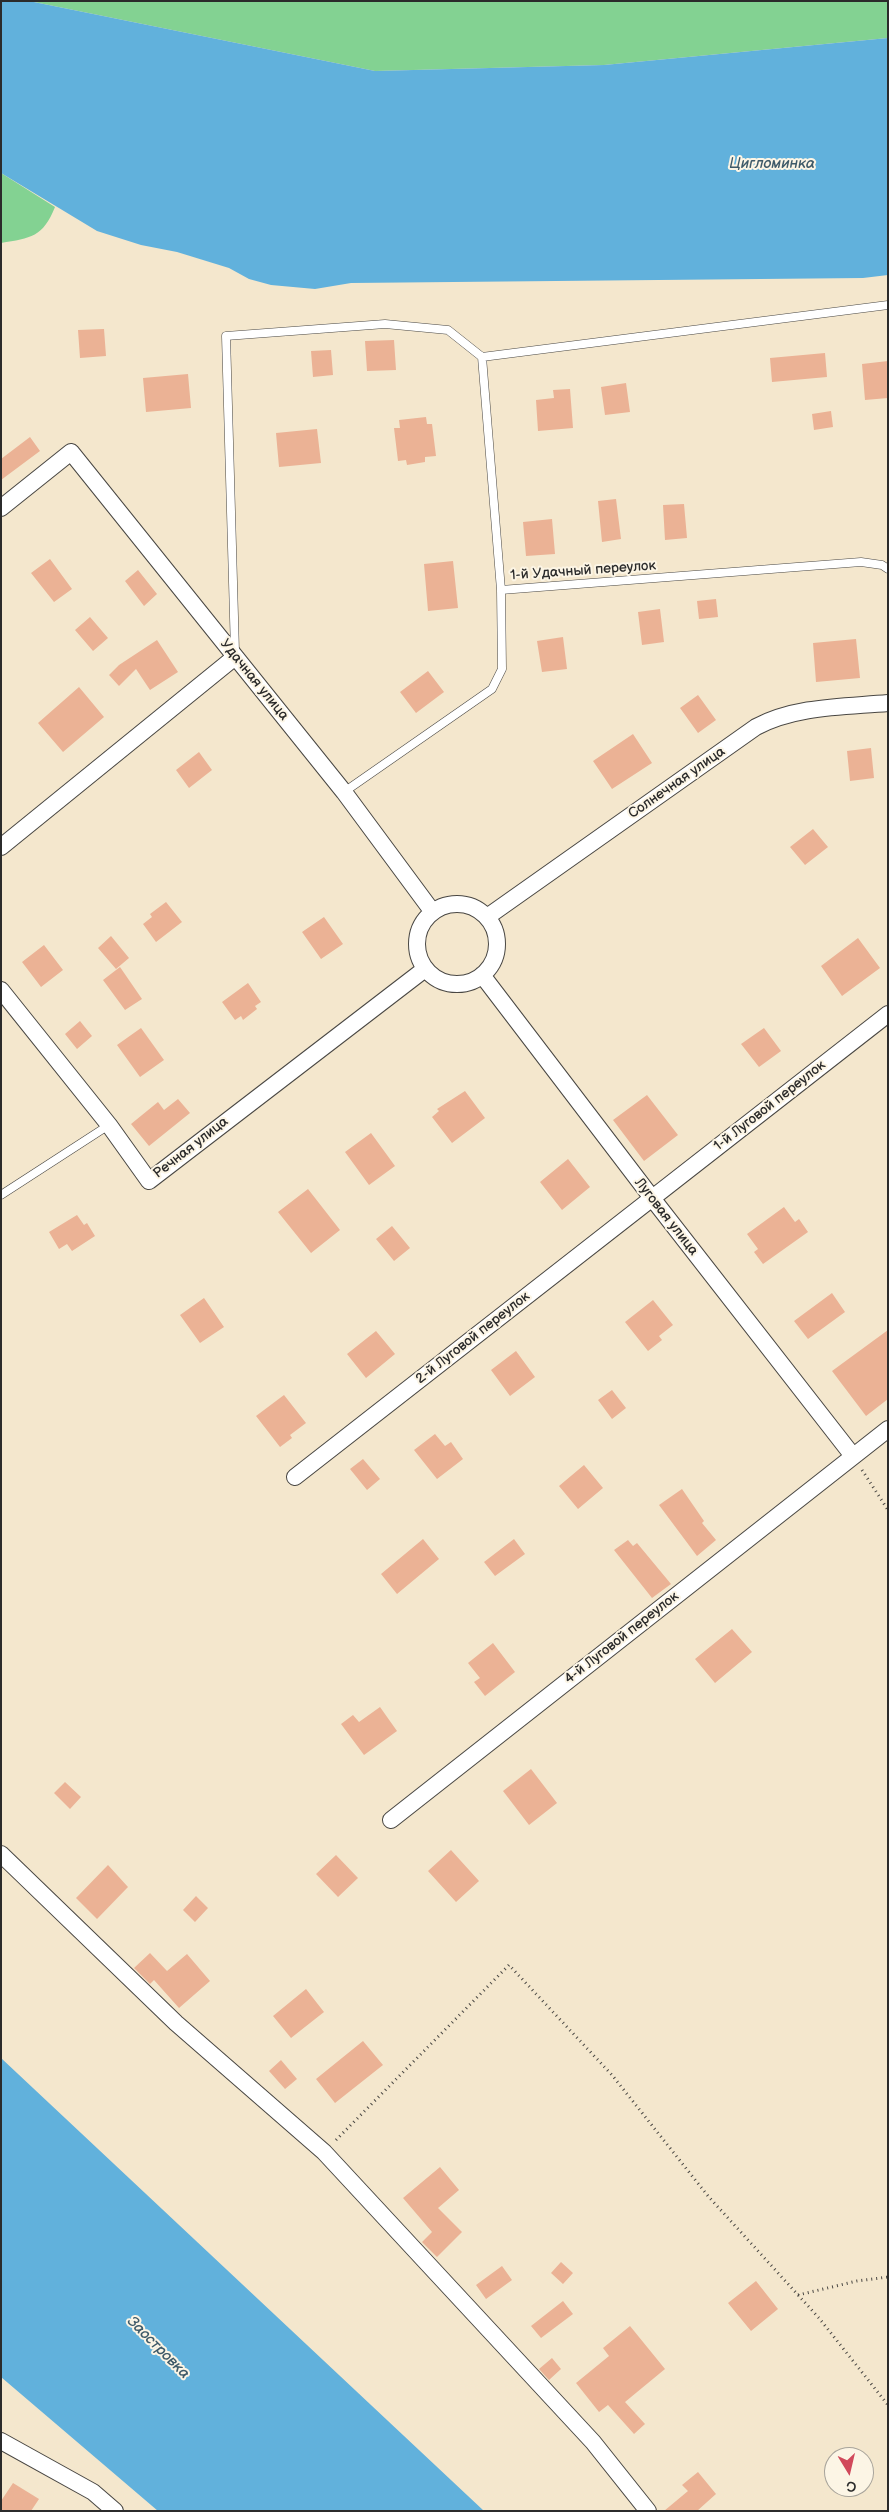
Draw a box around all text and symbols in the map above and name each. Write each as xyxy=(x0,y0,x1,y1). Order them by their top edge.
water label: Цигломинка xyxy=(729,155,815,173)
street label: 1-й Удачный переулок xyxy=(510,558,656,584)
street label: Удачная улица xyxy=(216,636,292,724)
street label: Солнечная улица xyxy=(625,743,729,823)
street label: 1-й Луговой переулок xyxy=(711,1057,829,1155)
street label: Речная улица xyxy=(150,1114,232,1182)
street label: Луговая улица xyxy=(631,1175,701,1259)
street label: 2-й Луговой переулок xyxy=(413,1288,533,1388)
street label: 4-й Луговой переулок xyxy=(562,1588,682,1688)
water label: Заостровка xyxy=(123,2313,193,2383)
north arrow xyxy=(824,2447,874,2497)
text: С xyxy=(845,2477,857,2495)

